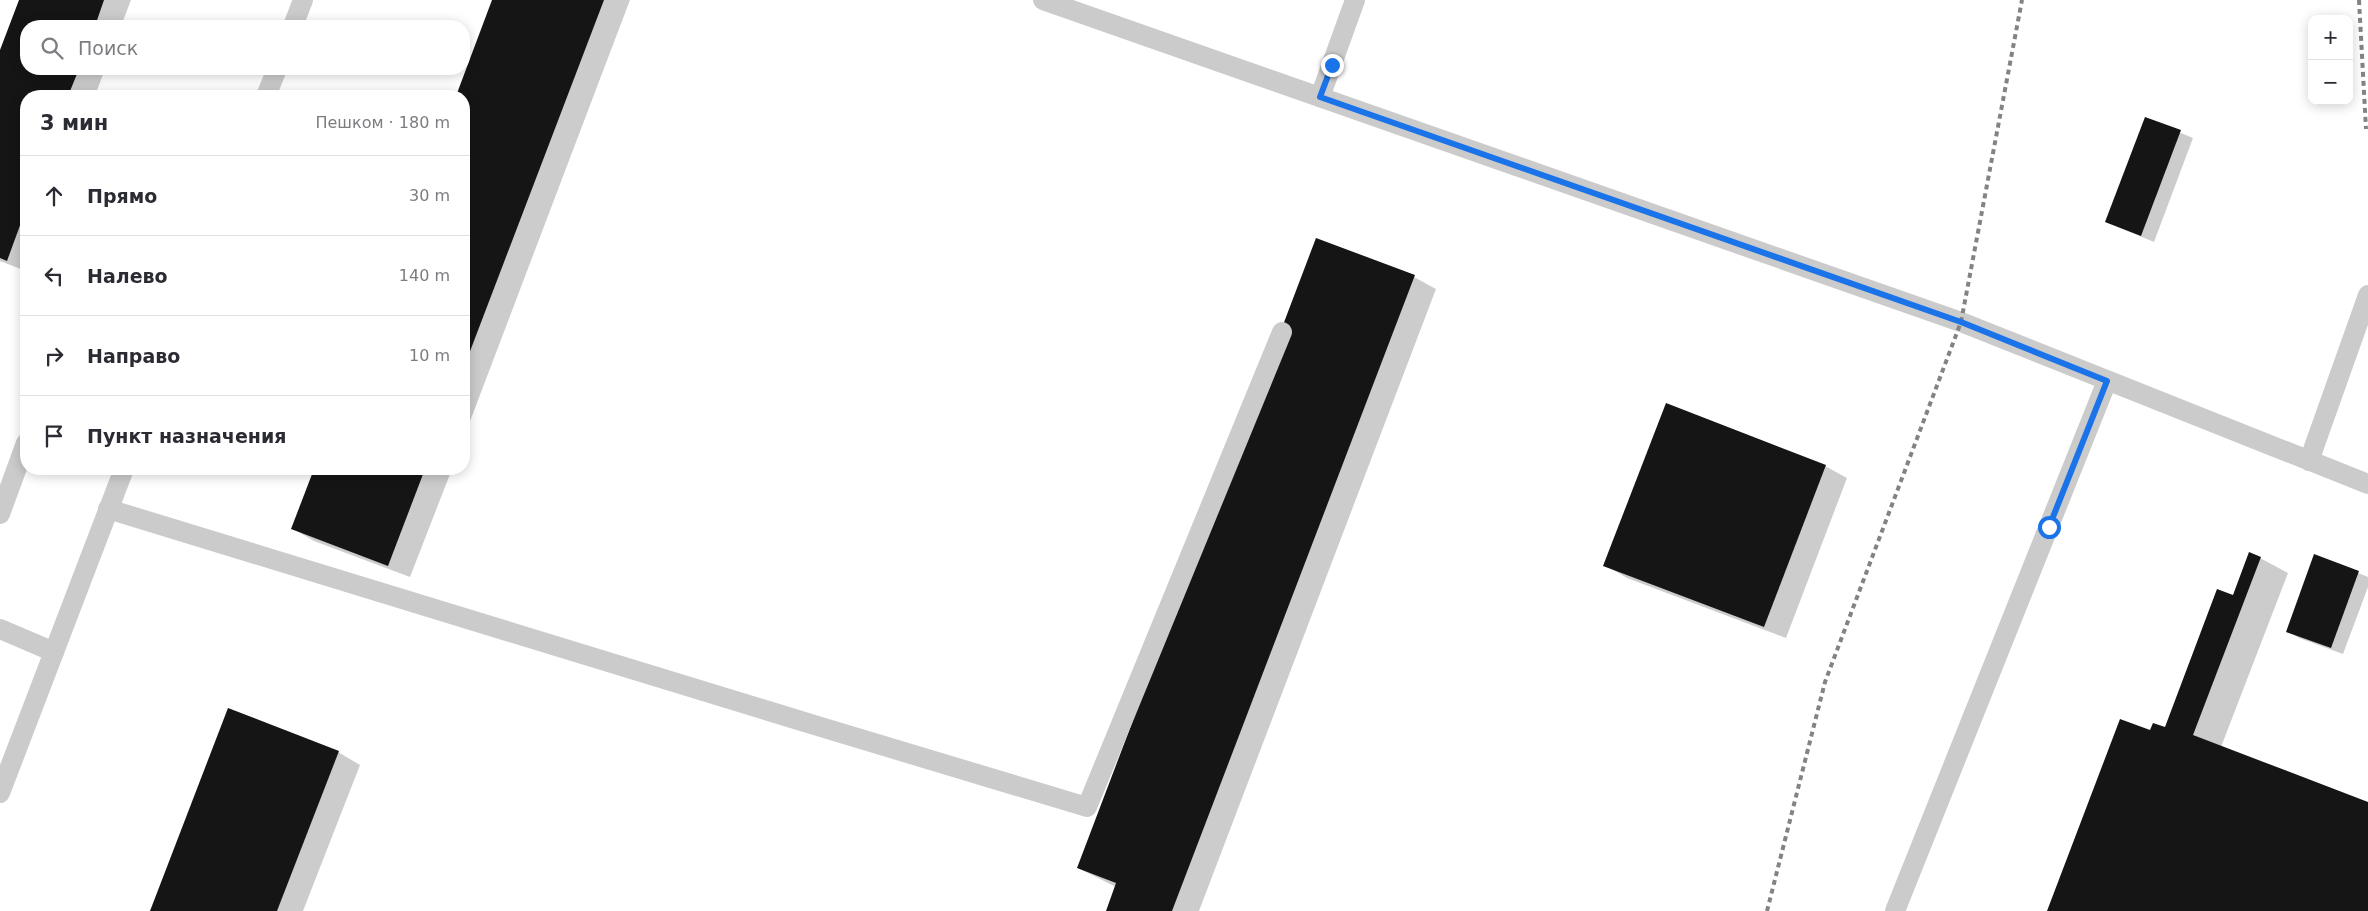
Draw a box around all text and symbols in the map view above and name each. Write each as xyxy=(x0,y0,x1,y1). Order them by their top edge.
map controls xyxy=(2308,15,2353,105)
button: + xyxy=(2308,15,2353,60)
search box xyxy=(20,20,470,75)
icon: search xyxy=(38,34,66,62)
text: Поиск xyxy=(78,37,138,59)
route end xyxy=(1321,54,1344,77)
button: − xyxy=(2308,60,2353,105)
text: 3 мин xyxy=(40,111,108,135)
text: Пешком · 180 m xyxy=(315,113,450,132)
icon: ahead xyxy=(40,182,68,210)
text: Прямо xyxy=(87,185,157,207)
text: 30 m xyxy=(409,186,450,205)
icon: left xyxy=(40,262,68,290)
text: Налево xyxy=(87,265,168,287)
text: 140 m xyxy=(399,266,450,285)
icon: right xyxy=(40,342,68,370)
text: Направо xyxy=(87,345,180,367)
text: 10 m xyxy=(409,346,450,365)
icon: arrive xyxy=(40,422,68,450)
text: Пункт назначения xyxy=(87,425,286,447)
route start xyxy=(2038,516,2061,539)

